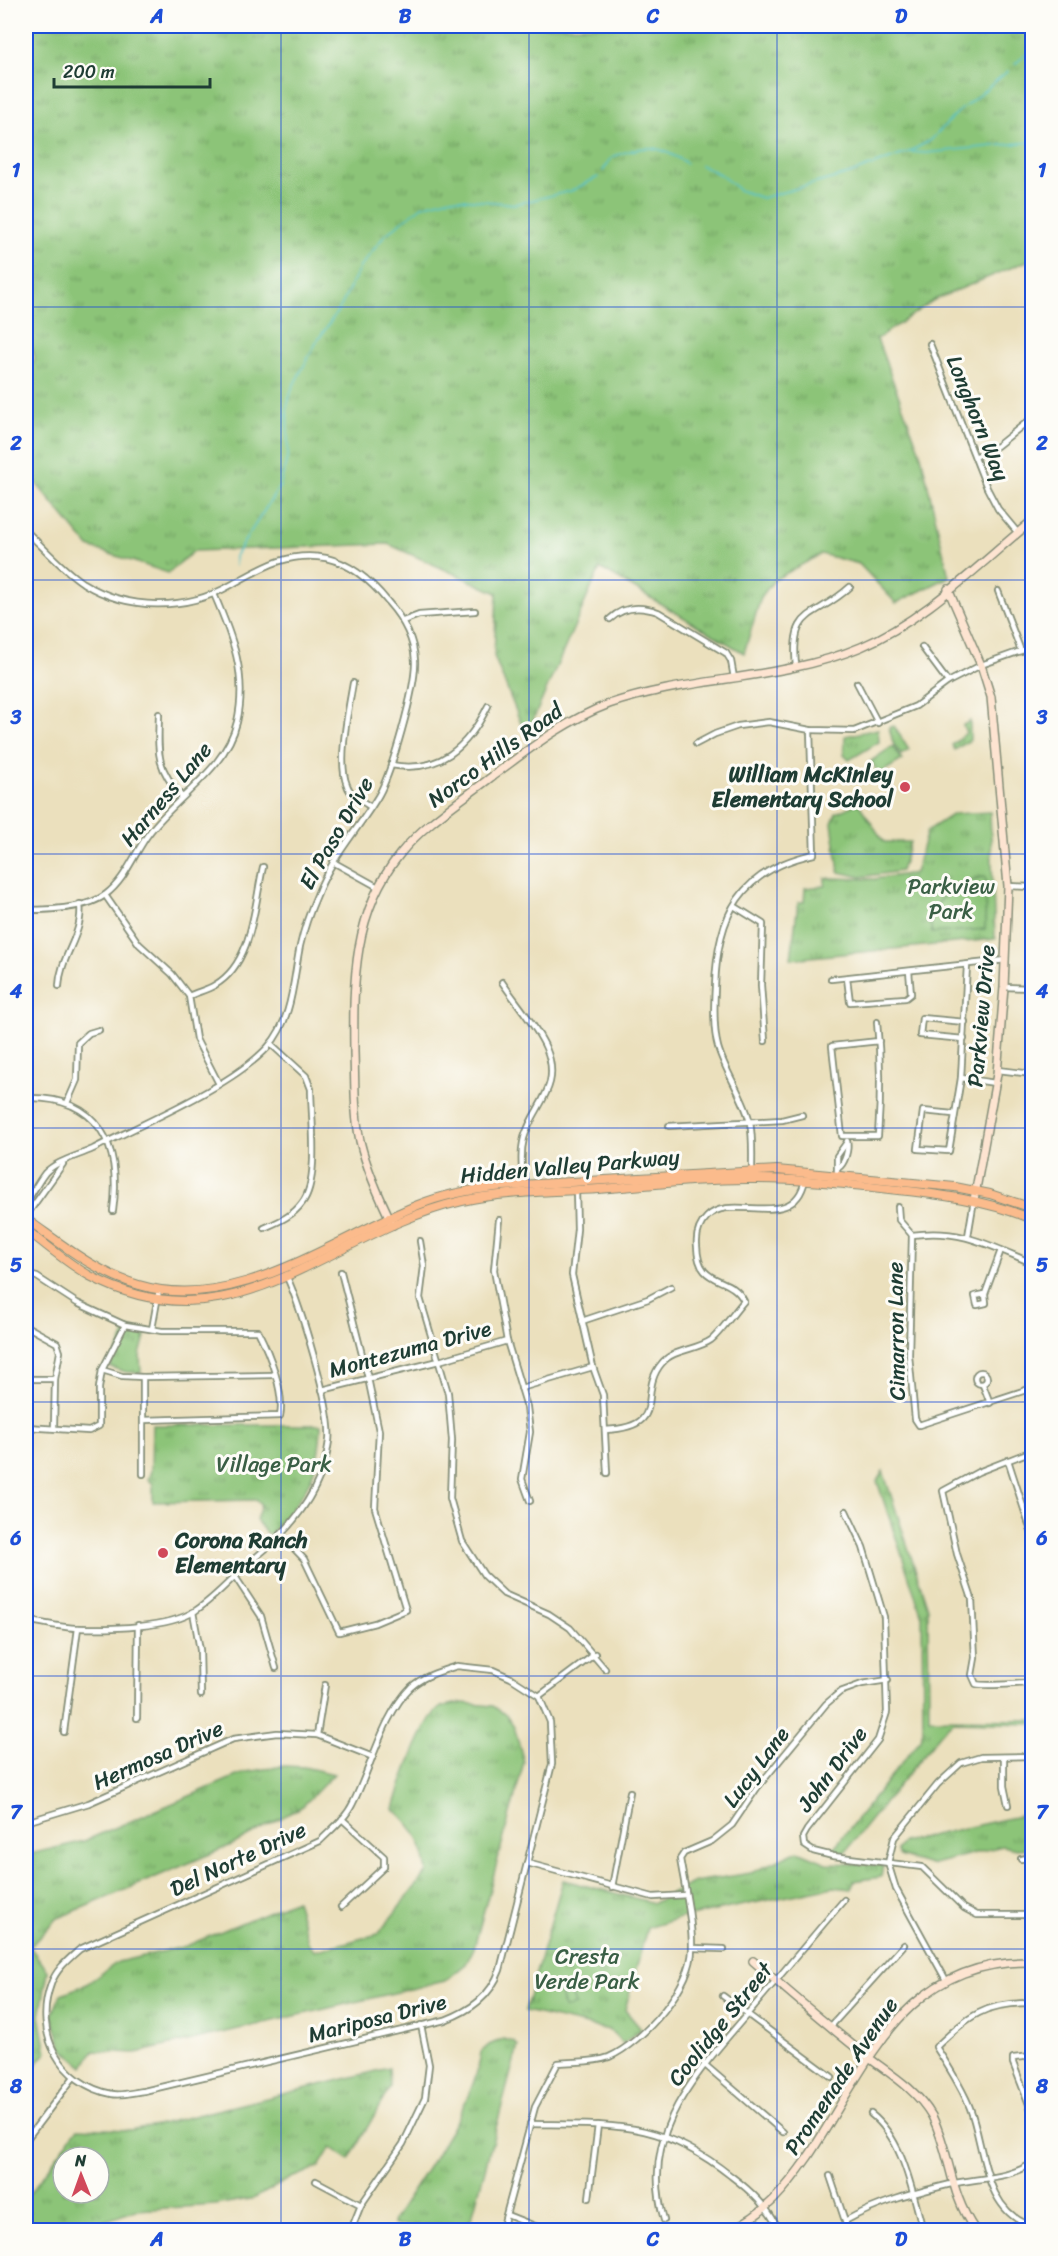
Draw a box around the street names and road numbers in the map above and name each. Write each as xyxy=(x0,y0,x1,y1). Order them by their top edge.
street label: Longhorn Way xyxy=(935,349,1021,488)
street label: Norco Hills Road xyxy=(419,691,572,818)
street label: Harness Lane xyxy=(110,732,222,856)
street label: El Paso Drive xyxy=(288,769,384,897)
street label: Parkview Drive xyxy=(955,943,1007,1089)
street label: Hidden Valley Parkway xyxy=(459,1137,682,1195)
street label: Cimarron Lane xyxy=(875,1261,917,1401)
street label: Montezuma Drive xyxy=(324,1308,496,1389)
street label: Hermosa Drive xyxy=(86,1709,230,1801)
street label: Lucy Lane xyxy=(712,1717,800,1816)
street label: John Drive xyxy=(786,1717,878,1821)
street label: Del Norte Drive xyxy=(163,1810,313,1908)
street label: Coolidge Street xyxy=(657,1952,783,2095)
street label: Mariposa Drive xyxy=(304,1982,451,2054)
street label: Promenade Avenue xyxy=(773,1989,909,2163)

